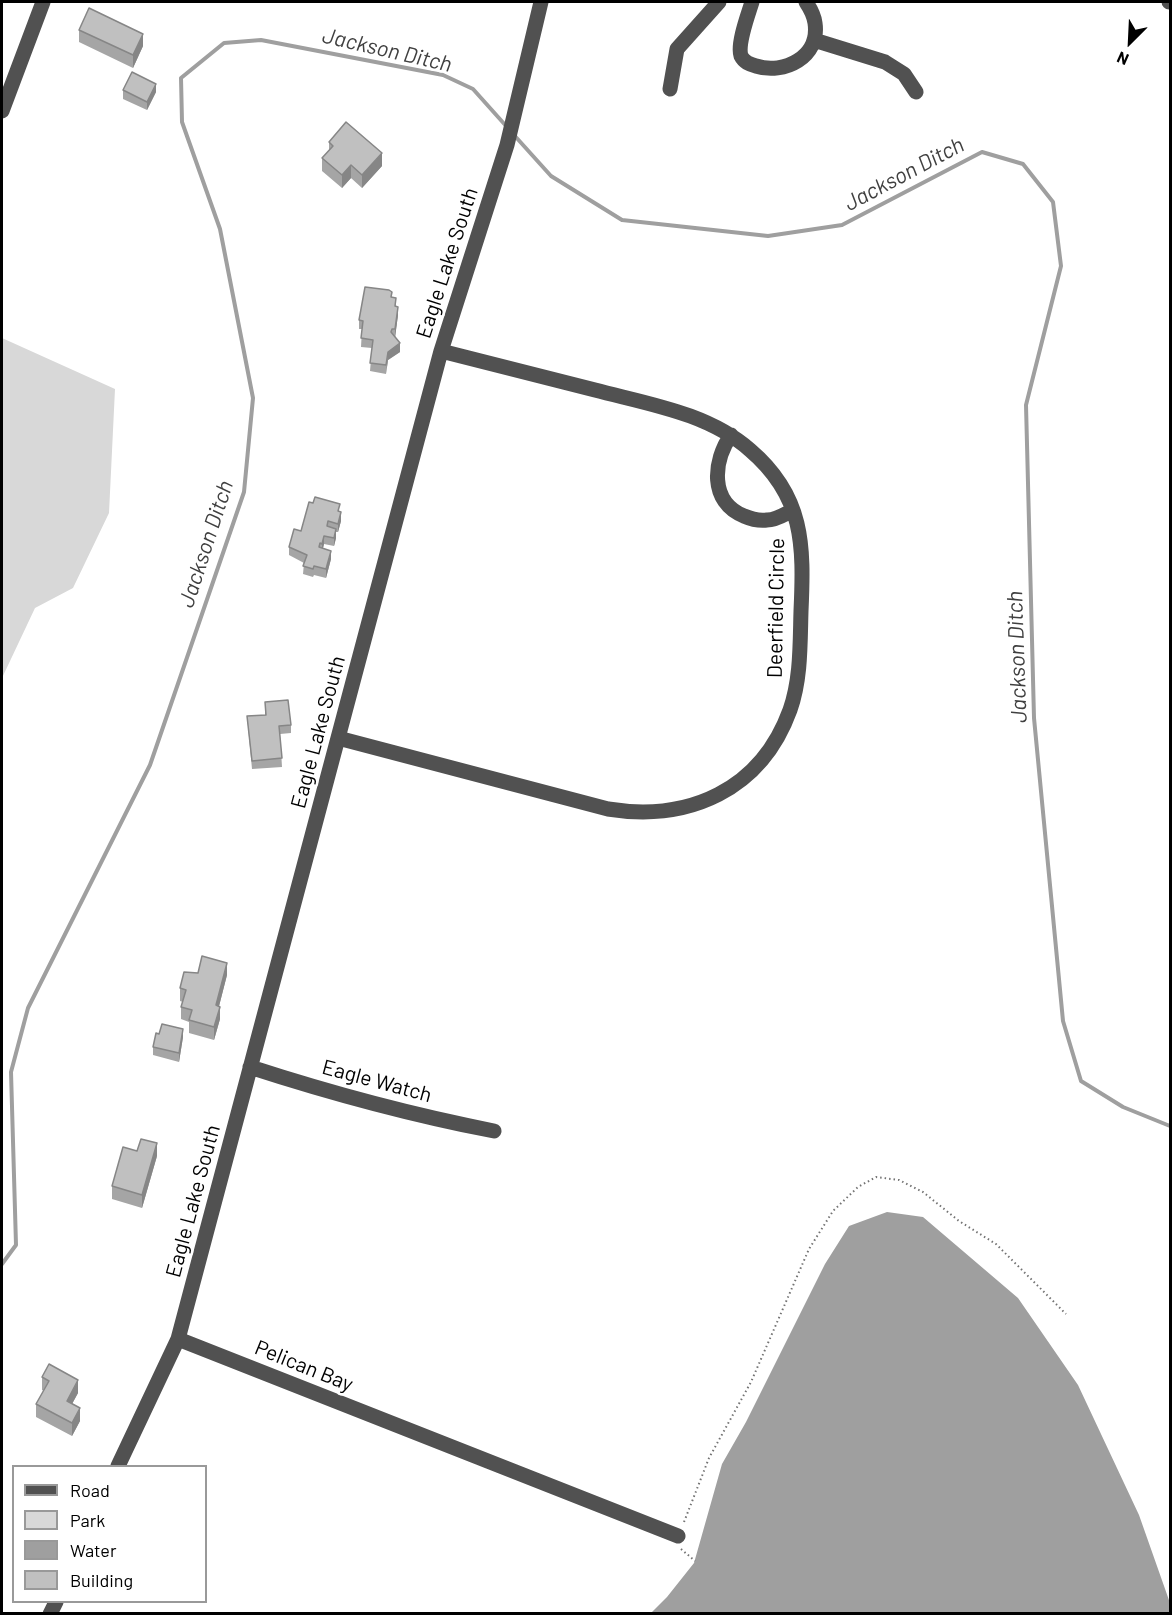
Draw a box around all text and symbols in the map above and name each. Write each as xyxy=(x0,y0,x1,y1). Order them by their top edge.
north arrow xyxy=(1100,12,1160,72)
water label: Jackson Ditch xyxy=(320,22,454,78)
text: N xyxy=(1114,48,1131,70)
water label: Jackson Ditch xyxy=(840,131,968,217)
street label: Eagle Lake South xyxy=(411,184,483,342)
water label: Jackson Ditch xyxy=(173,477,239,611)
street label: Deerfield Circle xyxy=(762,538,790,678)
water label: Jackson Ditch xyxy=(1002,591,1032,723)
street label: Eagle Lake South xyxy=(286,653,350,811)
street label: Eagle Watch xyxy=(319,1054,435,1108)
street label: Eagle Lake South xyxy=(161,1122,225,1280)
street label: Pelican Bay xyxy=(251,1335,357,1397)
legend xyxy=(12,1465,207,1603)
text: Road xyxy=(70,1479,110,1501)
text: Park xyxy=(70,1509,105,1531)
text: Water xyxy=(70,1539,117,1561)
text: Building xyxy=(70,1569,133,1591)

